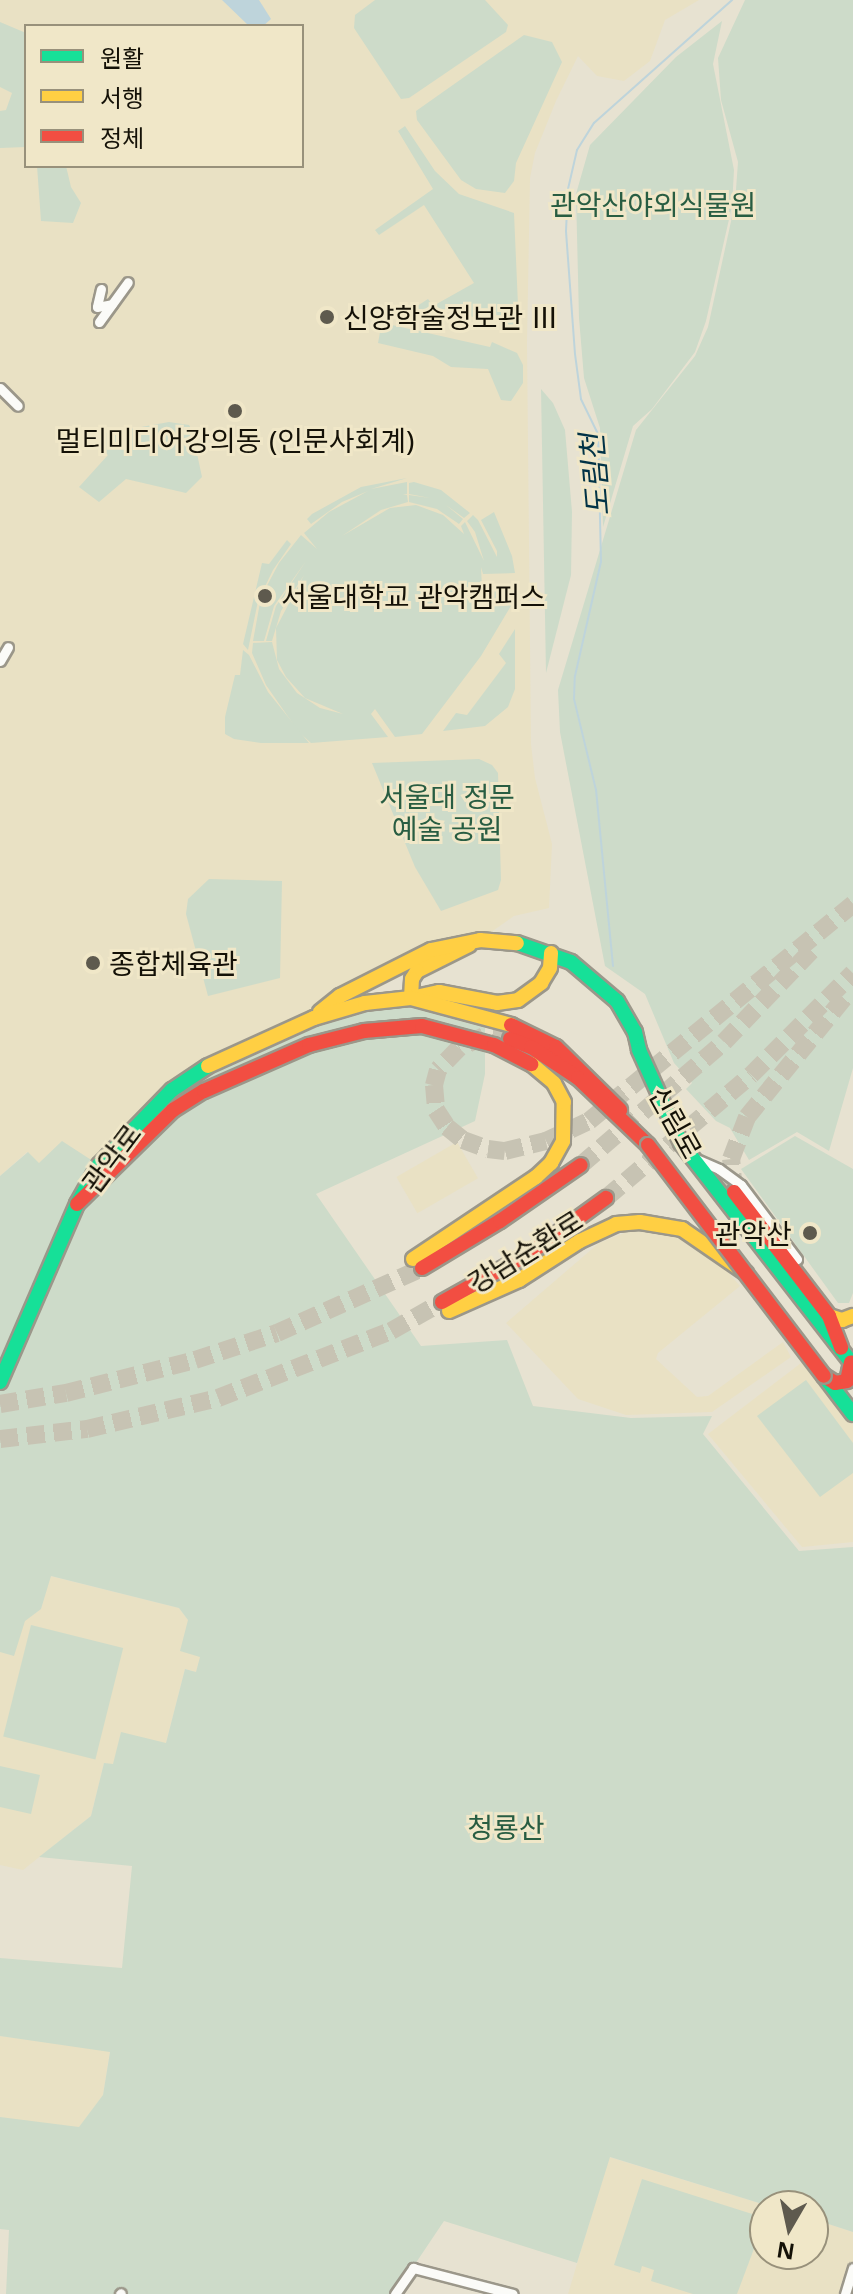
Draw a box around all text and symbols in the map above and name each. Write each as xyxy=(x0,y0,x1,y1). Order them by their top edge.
legend xyxy=(24,24,304,168)
text: 원활 xyxy=(100,41,144,74)
text: 서행 xyxy=(100,81,144,114)
text: 정체 xyxy=(100,121,144,154)
park label: 관악산야외식물원 xyxy=(550,187,756,221)
place label: 신양학술정보관 Ⅲ xyxy=(343,300,559,334)
marker: 신양학술정보관 Ⅲ xyxy=(318,308,336,326)
marker: 멀티미디어강의동 (인문사회계) xyxy=(226,402,244,420)
place label: 멀티미디어강의동 (인문사회계) xyxy=(56,423,414,457)
water label: 도림천 xyxy=(573,432,617,518)
place label: 서울대학교 관악캠퍼스 xyxy=(281,579,546,613)
marker: 서울대학교 관악캠퍼스 xyxy=(256,587,274,605)
park label: 서울대 정문 예술 공원 xyxy=(379,779,515,845)
place label: 종합체육관 xyxy=(109,946,238,980)
marker: 종합체육관 xyxy=(84,954,102,972)
street label: 신림로 xyxy=(643,1080,709,1164)
street label: 관악로 xyxy=(74,1117,148,1199)
street label: 강남순환로 xyxy=(461,1203,589,1299)
place label: 관악산 xyxy=(715,1216,792,1250)
marker: 관악산 xyxy=(799,1222,821,1244)
park label: 청룡산 xyxy=(467,1810,545,1844)
north arrow xyxy=(749,2190,829,2270)
text: N xyxy=(774,2236,797,2268)

